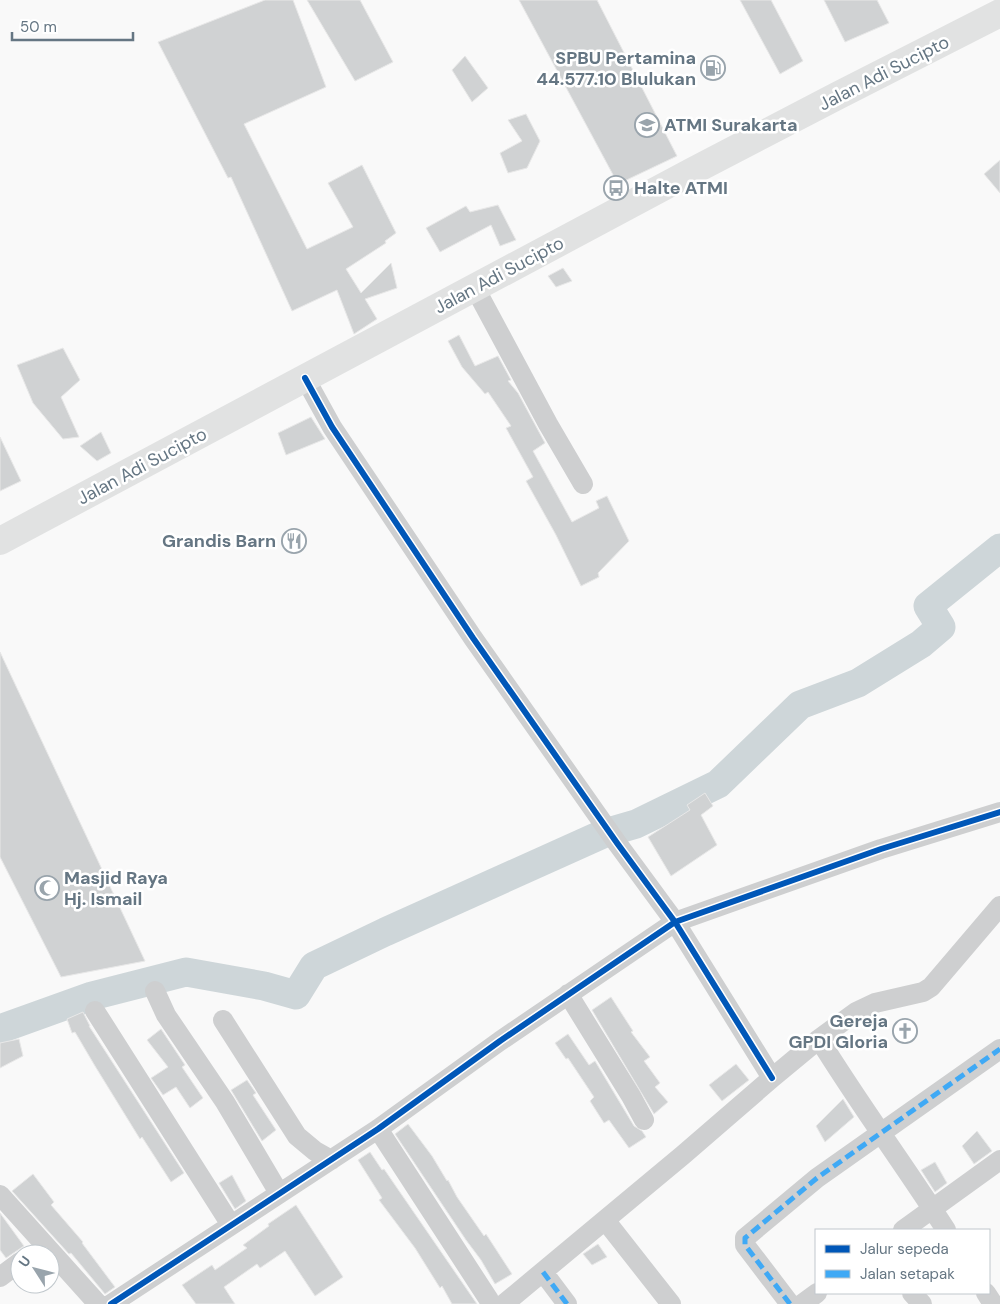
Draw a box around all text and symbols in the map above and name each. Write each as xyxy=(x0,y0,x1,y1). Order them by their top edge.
scale bar xyxy=(12,10,134,42)
text: 50 m xyxy=(20,17,57,37)
street label: Jalan Adi Sucipto xyxy=(815,30,953,116)
place label: SPBU Pertamina 44.577.10 Blulukan xyxy=(536,46,696,91)
fuel station icon: SPBU Pertamina 44.577.10 Blulukan xyxy=(700,55,726,81)
school or university icon: ATMI Surakarta xyxy=(634,112,660,138)
place label: ATMI Surakarta xyxy=(664,113,797,137)
bus stop icon: Halte ATMI xyxy=(603,175,629,201)
place label: Halte ATMI xyxy=(634,176,728,200)
street label: Jalan Adi Sucipto xyxy=(430,231,568,319)
street label: Jalan Adi Sucipto xyxy=(73,422,211,510)
restaurant icon: Grandis Barn xyxy=(281,528,307,554)
place label: Grandis Barn xyxy=(162,529,276,553)
place label: Masjid Raya Hj. Ismail xyxy=(64,866,168,911)
mosque icon: Masjid Raya Hj. Ismail xyxy=(34,875,60,901)
place label: Gereja GPDI Gloria xyxy=(788,1009,888,1054)
church icon: Gereja GPDI Gloria xyxy=(892,1018,918,1044)
legend xyxy=(815,1229,990,1294)
text: Jalur sepeda xyxy=(860,1239,949,1259)
north arrow xyxy=(10,1244,60,1294)
text: U xyxy=(14,1252,35,1271)
text: Jalan setapak xyxy=(860,1264,955,1284)

